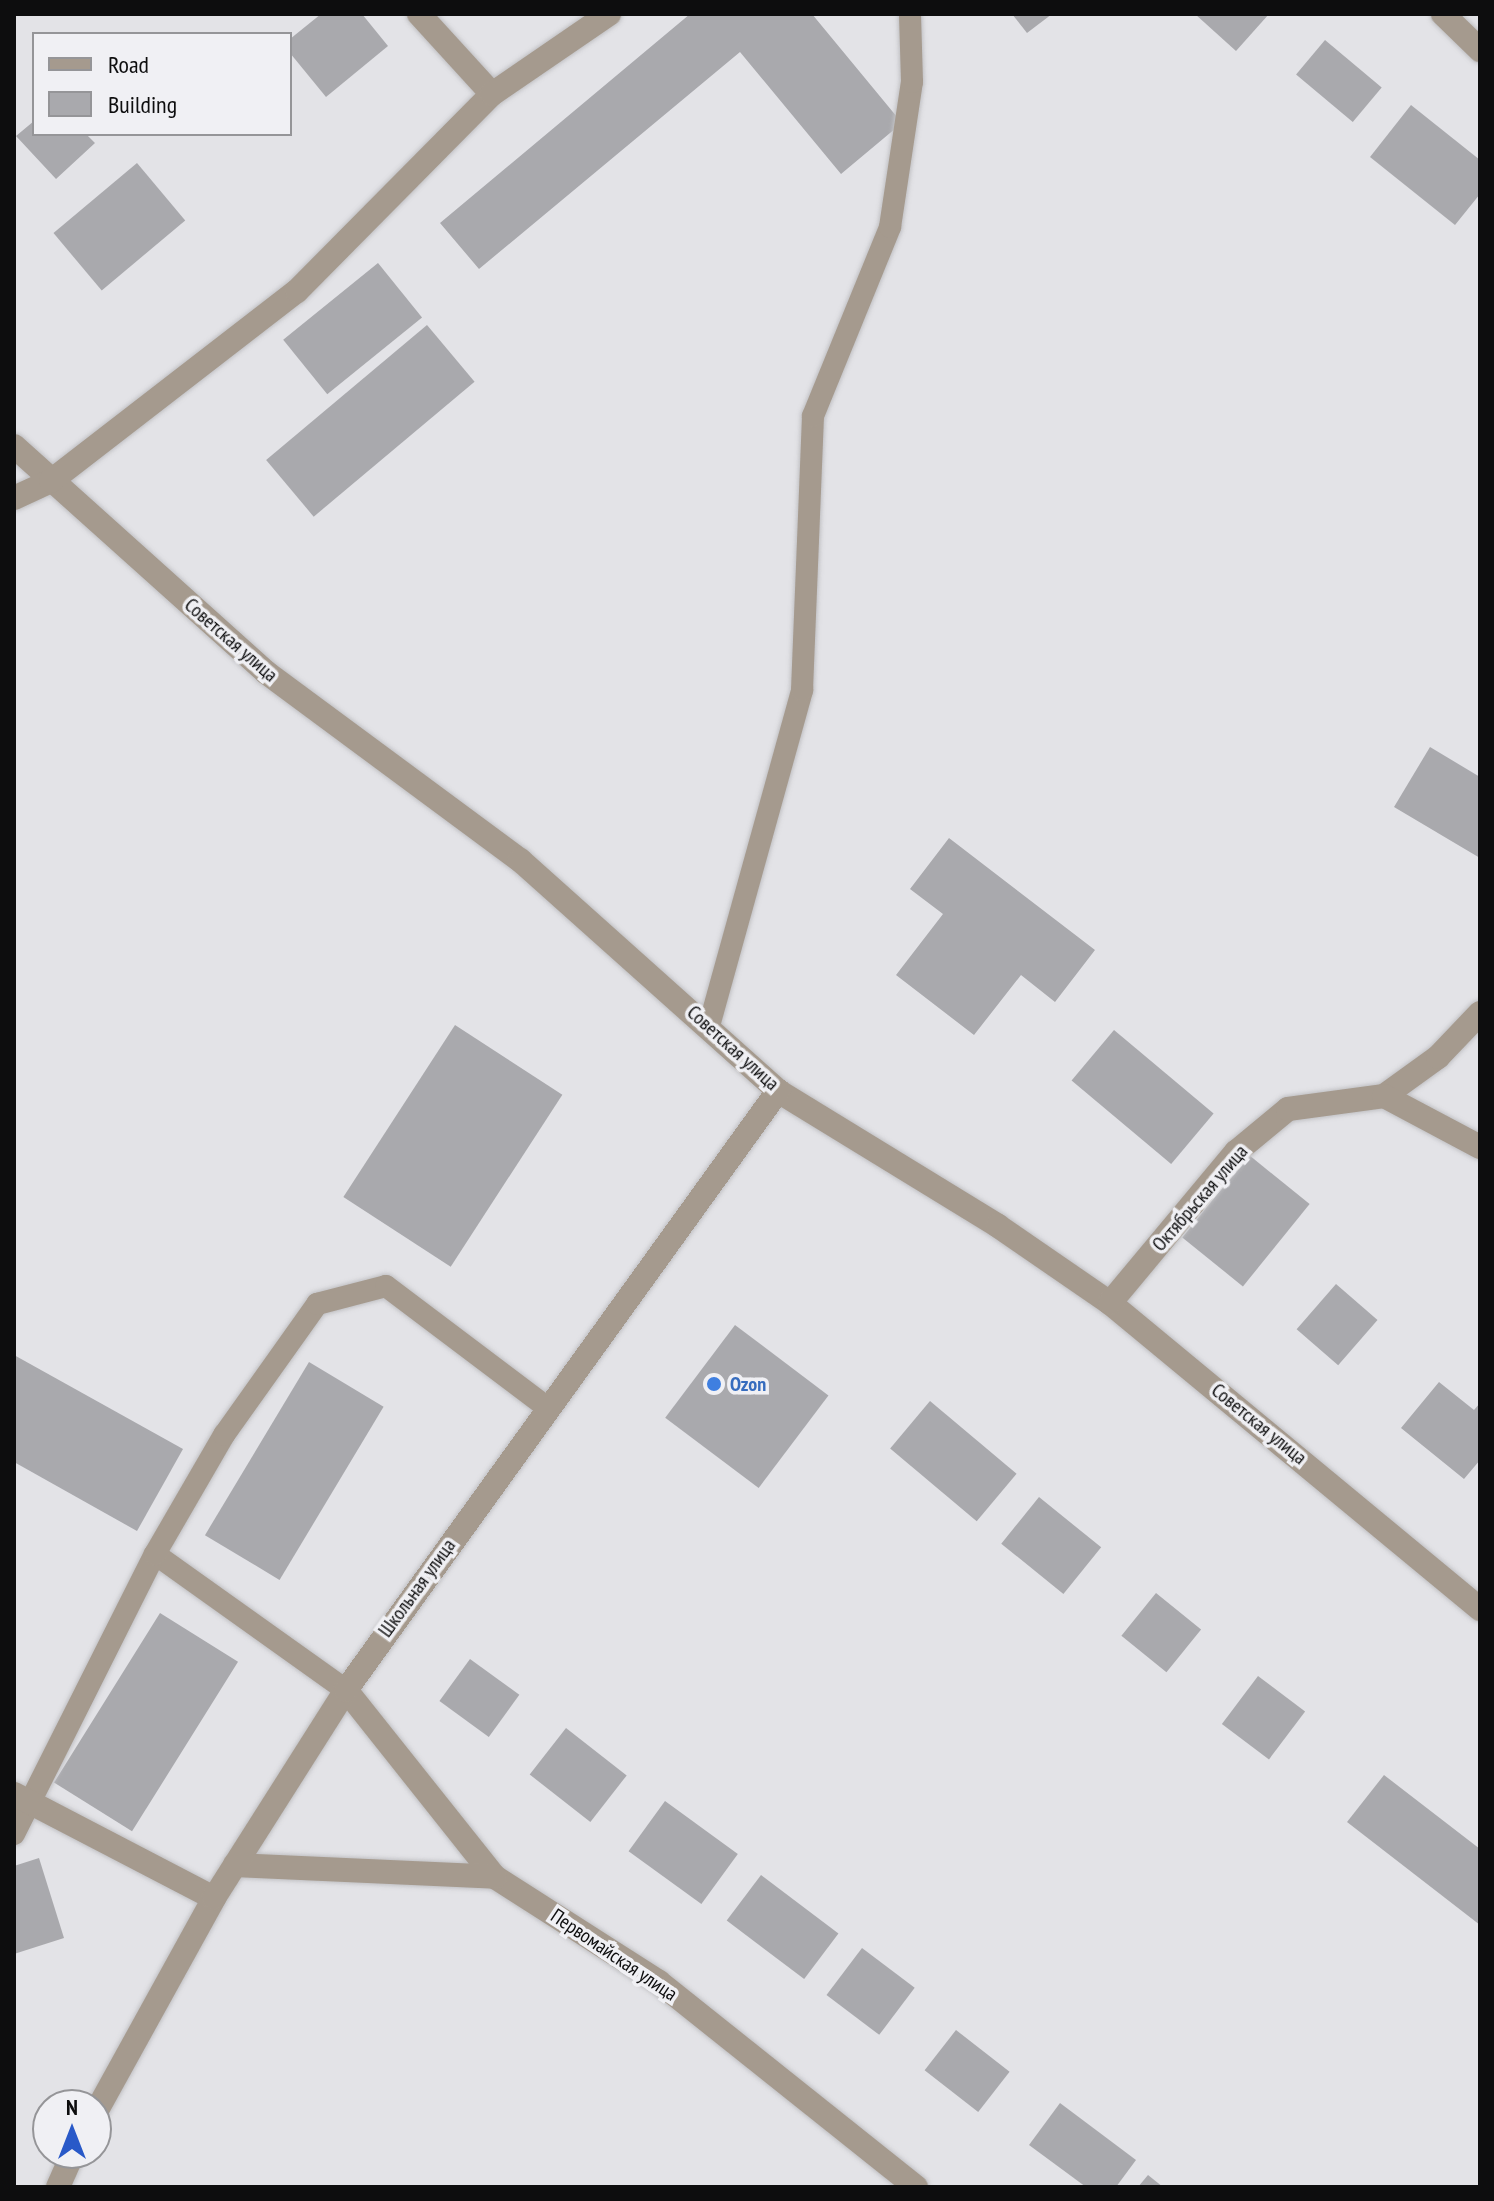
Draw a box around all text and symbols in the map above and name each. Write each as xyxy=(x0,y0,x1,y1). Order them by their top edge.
legend xyxy=(32,32,292,136)
text: Road xyxy=(108,49,149,80)
text: Building xyxy=(108,89,177,120)
street label: Советская улица xyxy=(180,593,282,687)
street label: Советская улица xyxy=(682,1000,784,1096)
street label: Октябрьская улица xyxy=(1147,1140,1253,1256)
place label: Ozon xyxy=(730,1372,766,1396)
marker: Ozon xyxy=(705,1375,723,1393)
street label: Советская улица xyxy=(1207,1378,1311,1470)
street label: Школьная улица xyxy=(373,1534,461,1642)
street label: Первомайская улица xyxy=(546,1904,682,2006)
north arrow xyxy=(32,2089,112,2169)
text: N xyxy=(66,2093,78,2121)

